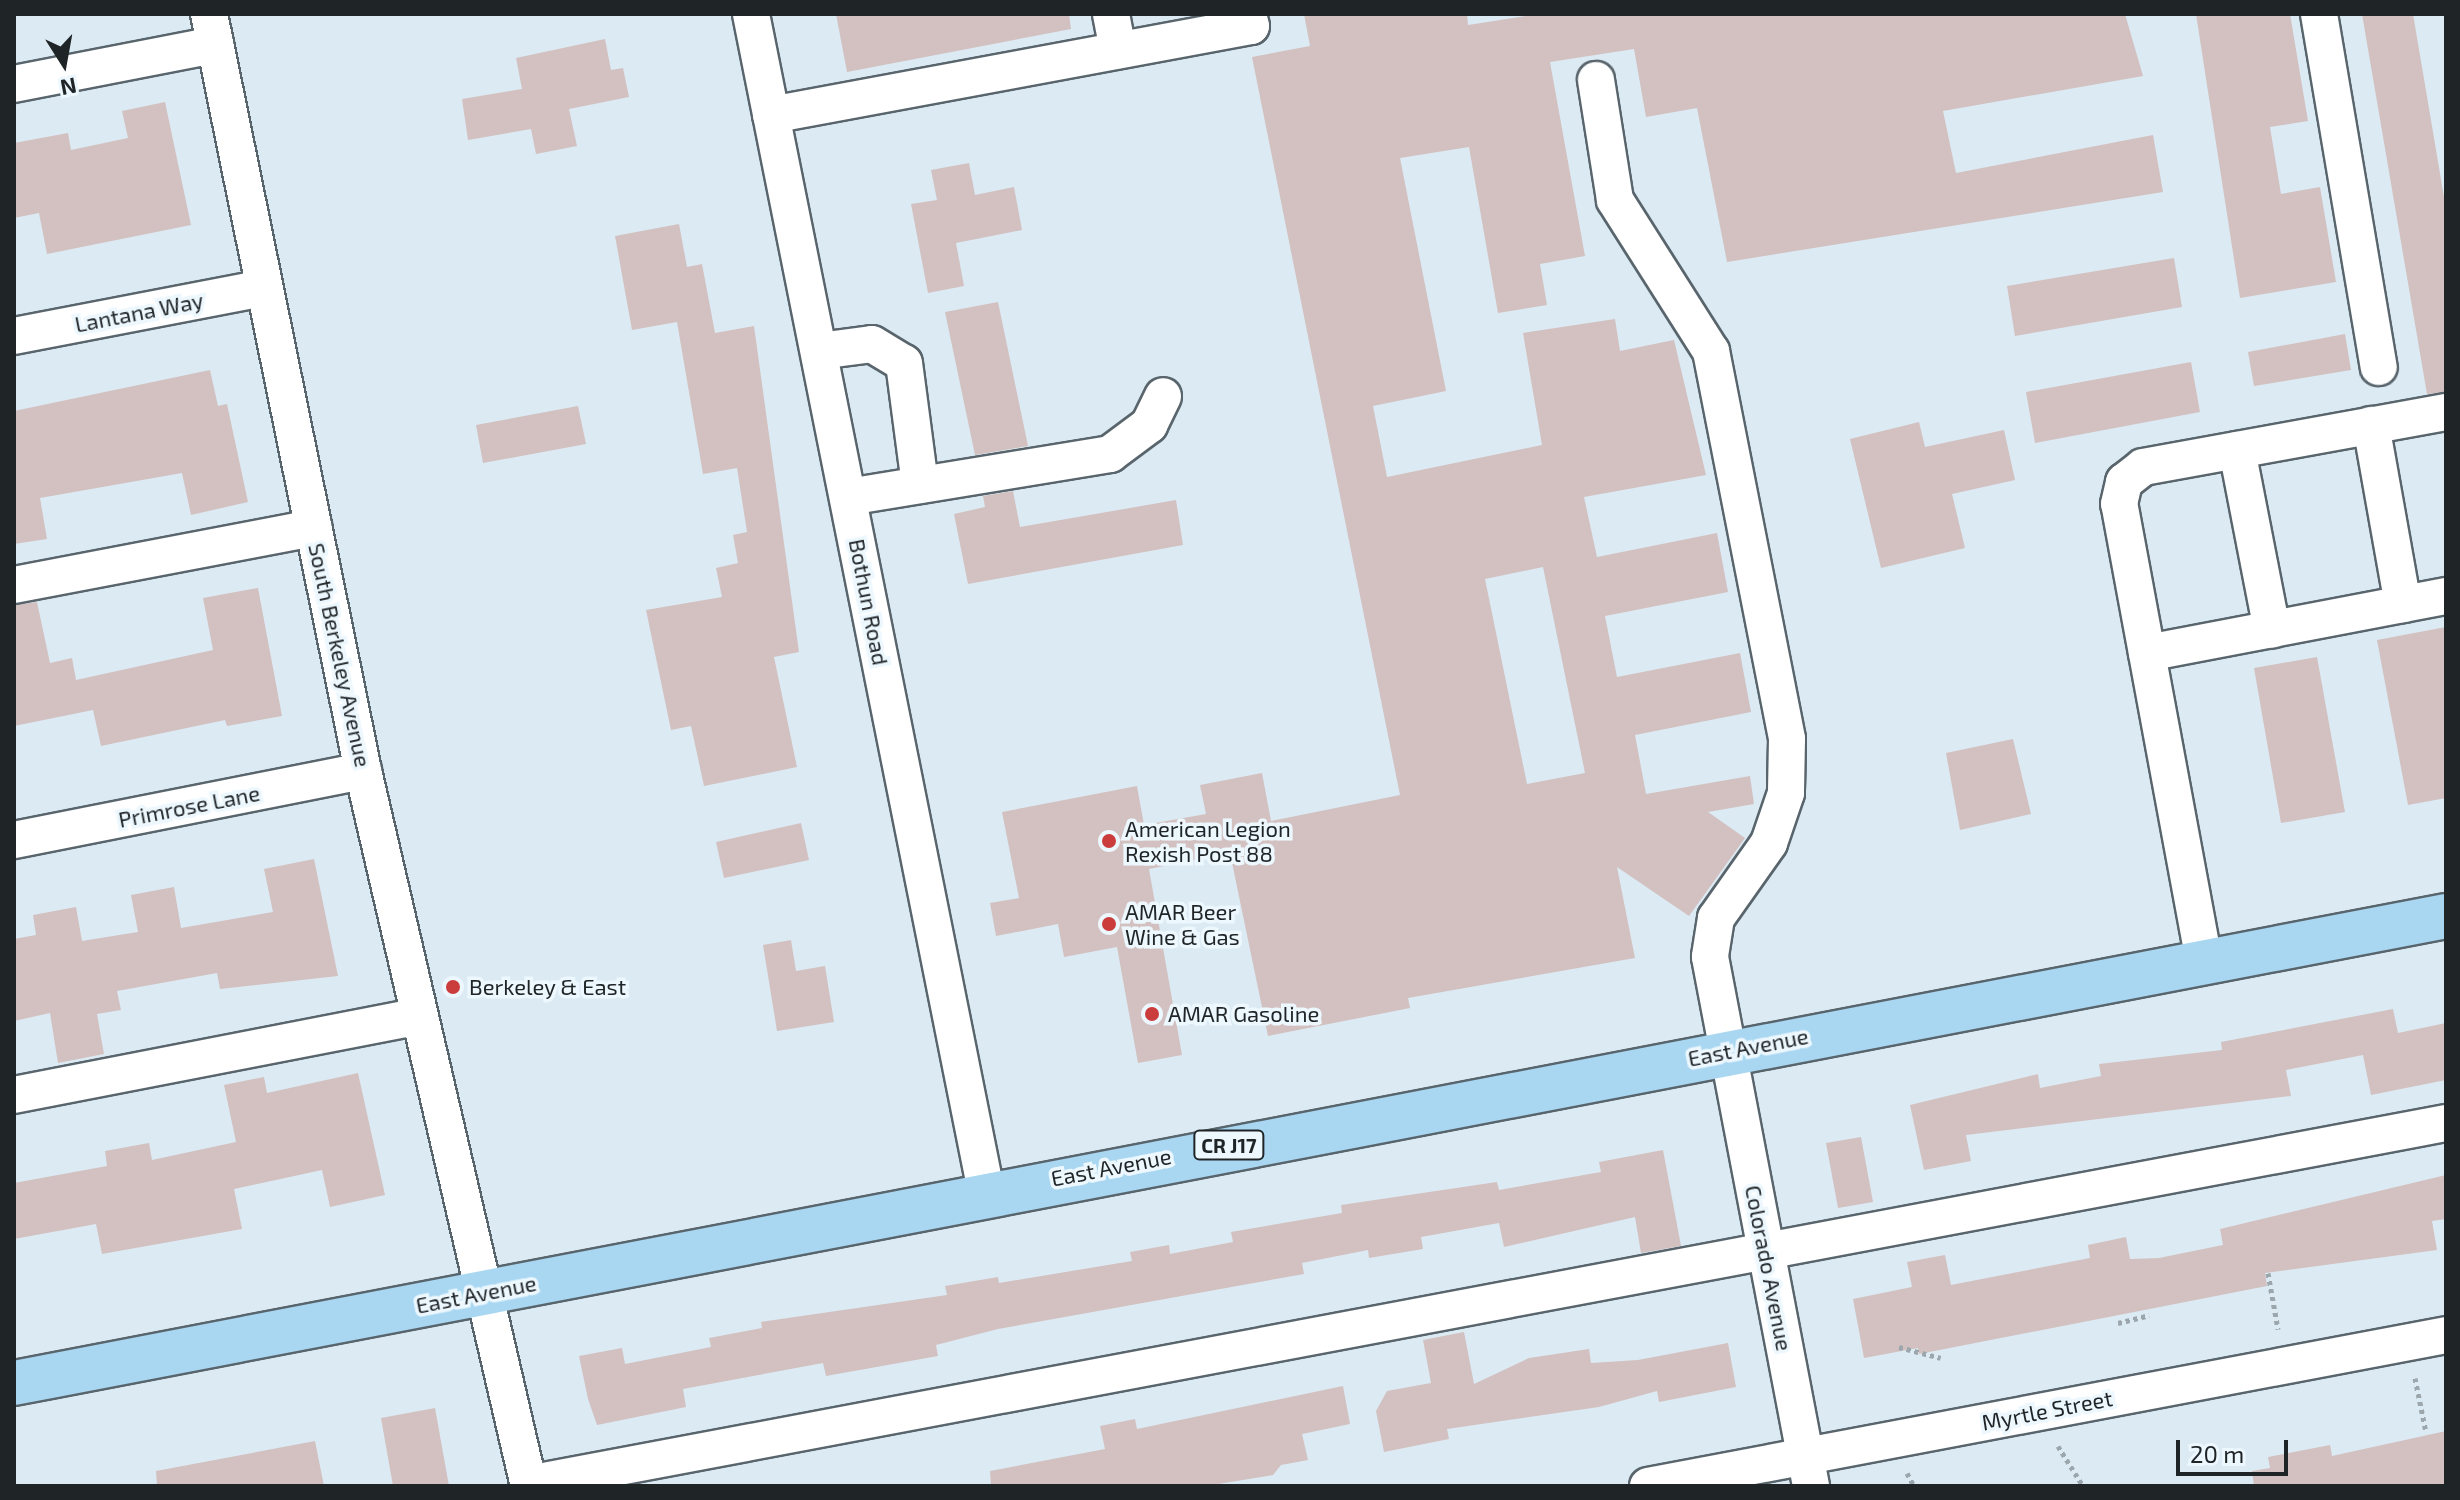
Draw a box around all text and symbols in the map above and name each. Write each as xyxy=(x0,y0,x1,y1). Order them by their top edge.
north arrow xyxy=(24,24,104,104)
text: N xyxy=(58,73,79,102)
street label: Lantana Way xyxy=(72,287,206,337)
street label: Bothun Road xyxy=(844,537,894,667)
street label: South Berkeley Avenue xyxy=(303,540,377,770)
street label: Primrose Lane xyxy=(116,779,262,833)
place label: American Legion Rexish Post 88 xyxy=(1125,815,1291,866)
marker: American Legion Rexish Post 88 xyxy=(1100,832,1118,850)
place label: AMAR Beer Wine & Gas xyxy=(1125,898,1240,950)
marker: AMAR Beer Wine & Gas xyxy=(1100,915,1118,933)
place label: Berkeley & East xyxy=(469,974,627,1000)
marker: Berkeley & East xyxy=(444,978,462,996)
place label: AMAR Gasoline xyxy=(1168,1001,1319,1027)
marker: AMAR Gasoline xyxy=(1143,1005,1161,1023)
street label: East Avenue xyxy=(1685,1022,1811,1072)
road number: CR J17 xyxy=(1193,1129,1265,1161)
street label: East Avenue xyxy=(1048,1142,1174,1192)
street label: Colorado Avenue xyxy=(1740,1183,1798,1353)
street label: East Avenue xyxy=(413,1269,539,1319)
street label: Myrtle Street xyxy=(1979,1384,2115,1436)
scale bar xyxy=(2180,1424,2292,1474)
text: 20 m xyxy=(2190,1439,2244,1468)

